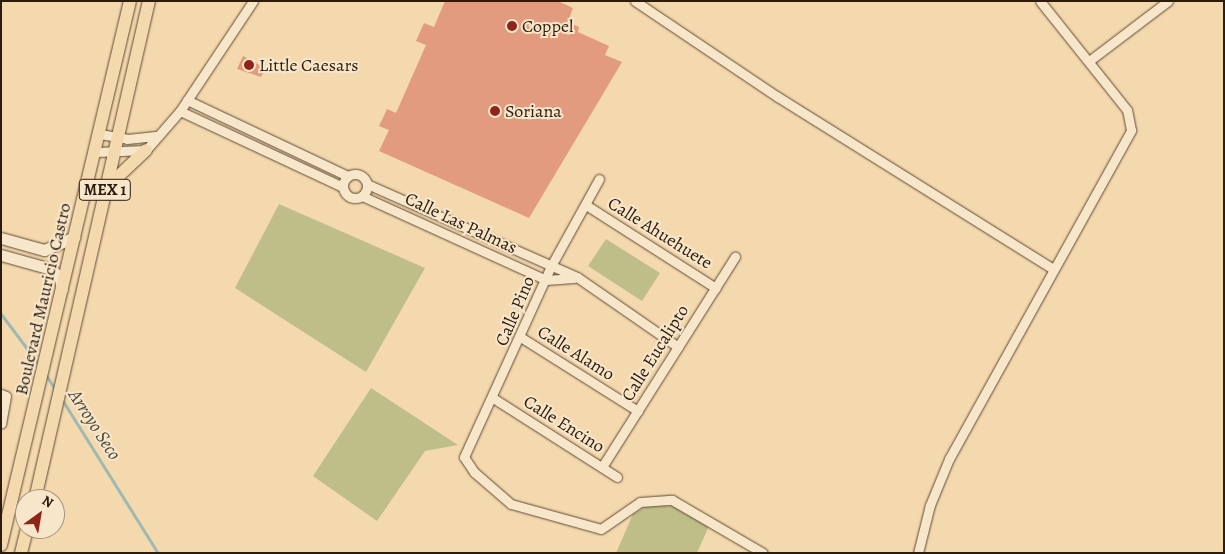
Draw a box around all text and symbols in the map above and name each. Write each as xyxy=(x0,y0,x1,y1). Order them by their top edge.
place label: Coppel xyxy=(522,15,573,37)
marker: Coppel xyxy=(506,20,518,32)
place label: Little Caesars xyxy=(259,54,359,76)
marker: Little Caesars xyxy=(243,59,255,71)
place label: Soriana xyxy=(505,100,562,122)
marker: Soriana xyxy=(489,105,501,117)
road number: MEX 1 xyxy=(79,176,131,204)
street label: Calle Las Palmas xyxy=(401,188,521,258)
street label: Calle Ahuehuete xyxy=(604,192,716,274)
street label: Boulevard Mauricio Castro xyxy=(10,201,76,397)
street label: Calle Pino xyxy=(491,273,539,349)
street label: Calle Eucalipto xyxy=(617,301,693,405)
street label: Calle Alamo xyxy=(533,321,619,385)
water label: Arroyo Seco xyxy=(63,385,125,465)
street label: Calle Encino xyxy=(519,391,609,457)
north arrow xyxy=(15,489,65,539)
text: N xyxy=(38,491,57,512)

